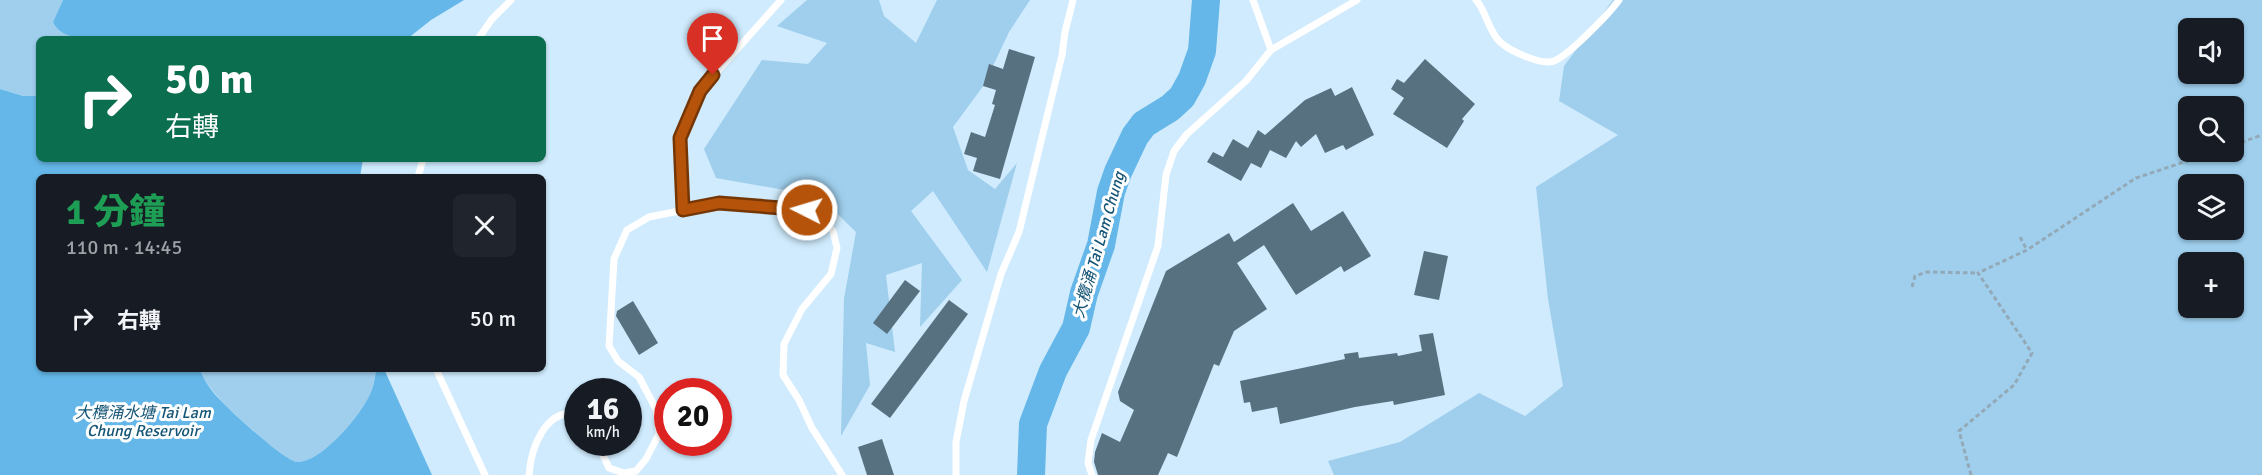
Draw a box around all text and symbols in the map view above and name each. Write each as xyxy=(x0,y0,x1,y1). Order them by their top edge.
pin xyxy=(687,13,738,75)
map controls xyxy=(2178,18,2244,318)
button: sound xyxy=(2178,18,2244,84)
icon: arrive xyxy=(696,22,729,55)
text: 50 m xyxy=(165,54,254,105)
icon: right xyxy=(66,60,144,138)
button: search xyxy=(2178,96,2244,162)
text: 右轉 xyxy=(165,111,219,144)
water label: 大欖涌 Tai Lam Chung xyxy=(1069,168,1130,320)
button: layers xyxy=(2178,174,2244,240)
position arrow xyxy=(775,178,839,242)
text: 1 分鐘 xyxy=(66,190,165,235)
button: close xyxy=(453,194,516,257)
text: 110 m · 14:45 xyxy=(66,235,182,260)
button: + xyxy=(2178,252,2244,318)
icon: right xyxy=(66,302,99,335)
text: 50 m xyxy=(470,305,516,332)
text: 右轉 xyxy=(117,307,161,334)
speed limit sign: 20 xyxy=(654,378,732,456)
text: 16 xyxy=(587,391,619,428)
water label: 大欖涌水塘 Tai Lam Chung Reservoir xyxy=(75,403,212,441)
text: km/h xyxy=(586,423,620,441)

